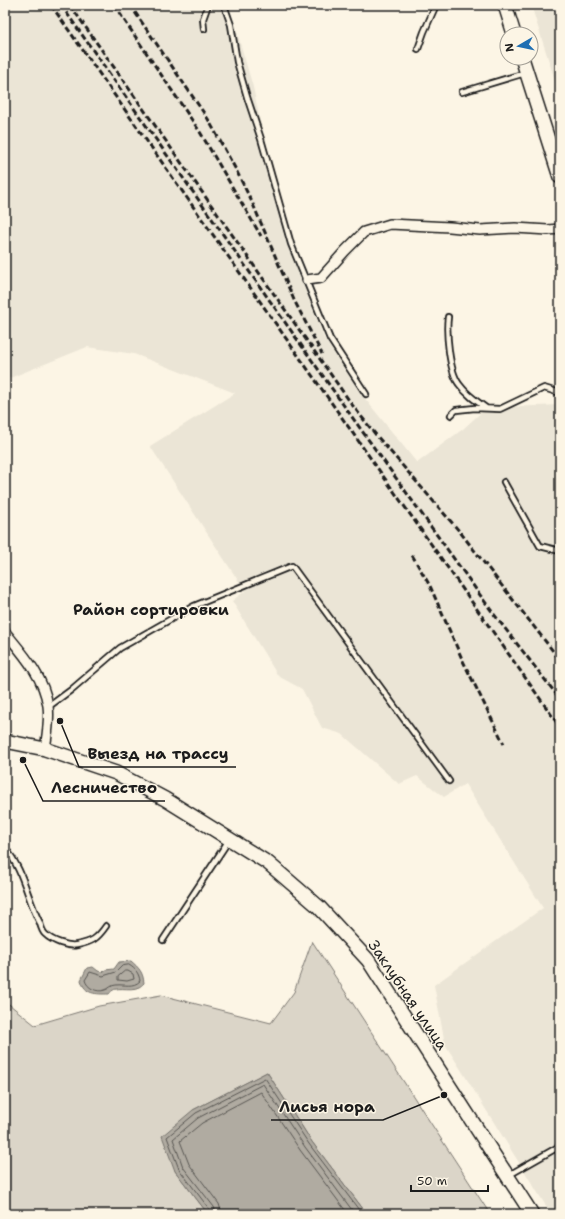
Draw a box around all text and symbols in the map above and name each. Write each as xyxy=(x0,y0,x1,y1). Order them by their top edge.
north arrow xyxy=(499,26,539,66)
text: N xyxy=(501,42,518,53)
district label: Район сортировки xyxy=(73,599,229,620)
callout: Выезд на трассу xyxy=(79,739,236,767)
text: Выезд на трассу xyxy=(87,743,229,764)
callout: Лесничество xyxy=(43,773,165,801)
text: Лесничество xyxy=(51,777,157,798)
street label: Заклубная улица xyxy=(364,936,453,1054)
callout: Лисья нора xyxy=(271,1092,383,1120)
text: Лисья нора xyxy=(279,1096,375,1117)
scale bar xyxy=(411,1167,488,1193)
text: 50 m xyxy=(417,1173,447,1189)

